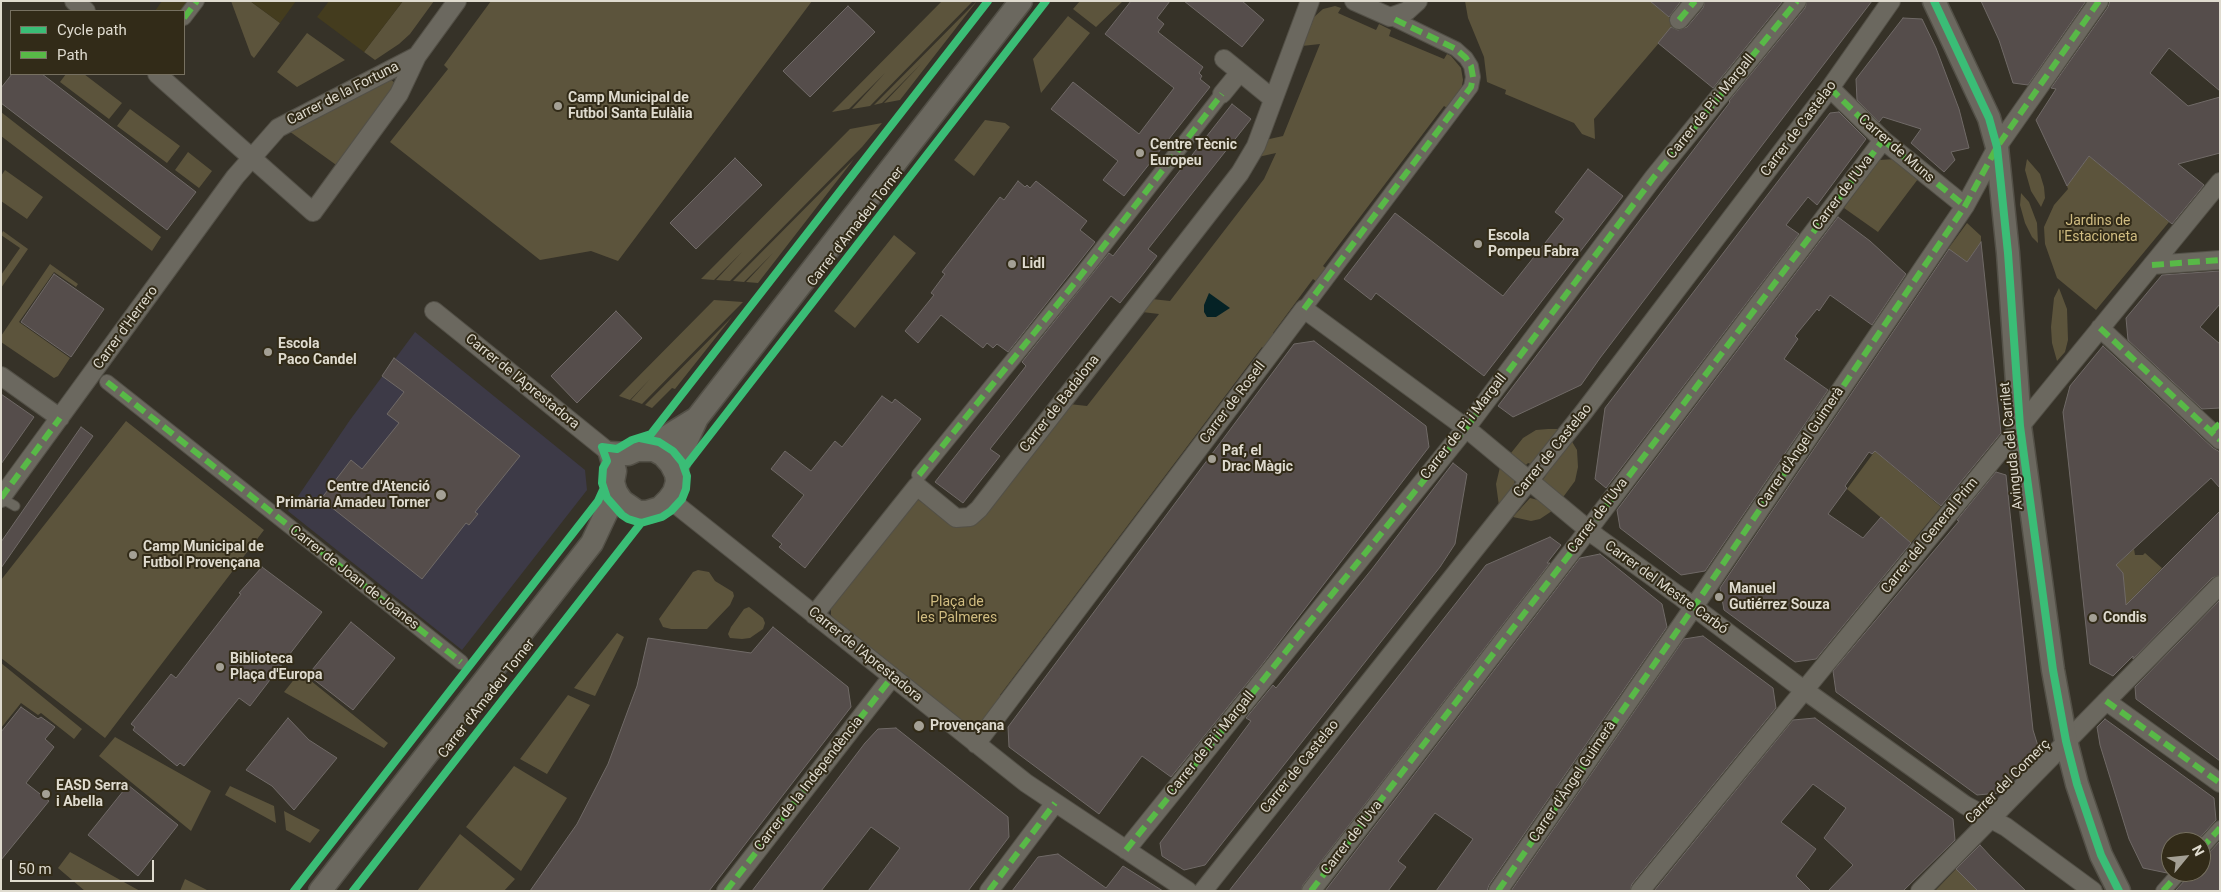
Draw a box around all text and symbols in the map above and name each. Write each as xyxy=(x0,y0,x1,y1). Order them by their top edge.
legend xyxy=(10,10,185,75)
text: Cycle path xyxy=(57,21,127,39)
text: Path xyxy=(57,46,88,64)
street label: Carrer de Pi i Margall xyxy=(1664,51,1758,163)
street label: Carrer de la Fortuna xyxy=(284,59,402,129)
street label: Carrer de Castelao xyxy=(1758,78,1840,180)
place label: Camp Municipal de Futbol Santa Eulàlia xyxy=(568,90,692,122)
marker: Camp Municipal de Futbol Santa Eulàlia xyxy=(552,100,564,112)
street label: Carrer de Muns xyxy=(1854,111,1938,187)
place label: Centre Tècnic Europeu xyxy=(1150,137,1237,170)
marker: Centre Tècnic Europeu xyxy=(1134,147,1146,159)
street label: Carrer de l'Uva xyxy=(1809,152,1877,234)
street label: Carrer d'Amadeu Torner xyxy=(804,164,908,290)
park label: Jardins de l'Estacioneta xyxy=(2058,213,2138,246)
place label: Escola Pompeu Fabra xyxy=(1488,228,1579,260)
marker: Escola Pompeu Fabra xyxy=(1472,238,1484,250)
place label: Lidl xyxy=(1022,256,1045,272)
marker: Lidl xyxy=(1006,258,1018,270)
street label: Carrer d'Herrero xyxy=(90,283,162,373)
street label: Carrer de l'Aprestadora xyxy=(462,331,582,433)
place label: Escola Paco Candel xyxy=(278,336,357,368)
marker: Escola Paco Candel xyxy=(262,346,274,358)
street label: Carrer de Badalona xyxy=(1017,352,1103,456)
street label: Carrer de Rosell xyxy=(1197,359,1269,447)
street label: Carrer de Pi i Margall xyxy=(1417,371,1511,483)
street label: Avinguda del Carrilet xyxy=(1997,381,2027,511)
street label: Carrer d'Àngel Guimerà xyxy=(1754,384,1848,512)
street label: Carrer de Castelao xyxy=(1510,401,1596,501)
place label: Paf, el Drac Màgic xyxy=(1222,443,1293,476)
marker: Paf, el Drac Màgic xyxy=(1206,453,1218,465)
street label: Carrer de l'Uva xyxy=(1564,475,1632,557)
street label: Carrer del General Prim xyxy=(1878,475,1982,597)
place label: Centre d'Atenció Primària Amadeu Torner xyxy=(276,479,430,512)
marker: Centre d'Atenció Primària Amadeu Torner xyxy=(434,488,448,502)
street label: Carrer de Joan de Joanes xyxy=(286,522,422,634)
street label: Carrer del Mestre Carbó xyxy=(1601,538,1731,638)
place label: Camp Municipal de Futbol Provençana xyxy=(143,539,264,572)
marker: Camp Municipal de Futbol Provençana xyxy=(127,549,139,561)
place label: Manuel Gutiérrez Souza xyxy=(1729,581,1830,614)
marker: Manuel Gutiérrez Souza xyxy=(1713,591,1725,603)
park label: Plaça de les Palmeres xyxy=(917,594,997,626)
street label: Carrer de l'Aprestadora xyxy=(805,604,925,706)
place label: Condis xyxy=(2103,610,2147,626)
marker: Condis xyxy=(2087,612,2099,624)
street label: Carrer d'Amadeu Torner xyxy=(435,636,539,762)
place label: Biblioteca Plaça d'Europa xyxy=(230,651,322,684)
marker: Biblioteca Plaça d'Europa xyxy=(214,661,226,673)
street label: Carrer de Pi i Margall xyxy=(1164,688,1258,800)
street label: Carrer de la Independència xyxy=(751,713,867,855)
street label: Carrer de Castelao xyxy=(1257,717,1343,817)
place label: Provençana xyxy=(930,718,1004,734)
street label: Carrer d'Àngel Guimerà xyxy=(1526,718,1620,846)
marker: Provençana xyxy=(912,719,926,733)
street label: Carrer del Comerç xyxy=(1962,736,2054,828)
place label: EASD Serra i Abella xyxy=(56,778,128,810)
marker: EASD Serra i Abella xyxy=(40,788,52,800)
street label: Carrer de l'Uva xyxy=(1318,797,1386,879)
north arrow xyxy=(2161,832,2211,882)
text: N xyxy=(2189,842,2208,859)
scale bar xyxy=(12,850,156,882)
text: 50 m xyxy=(18,860,52,878)

